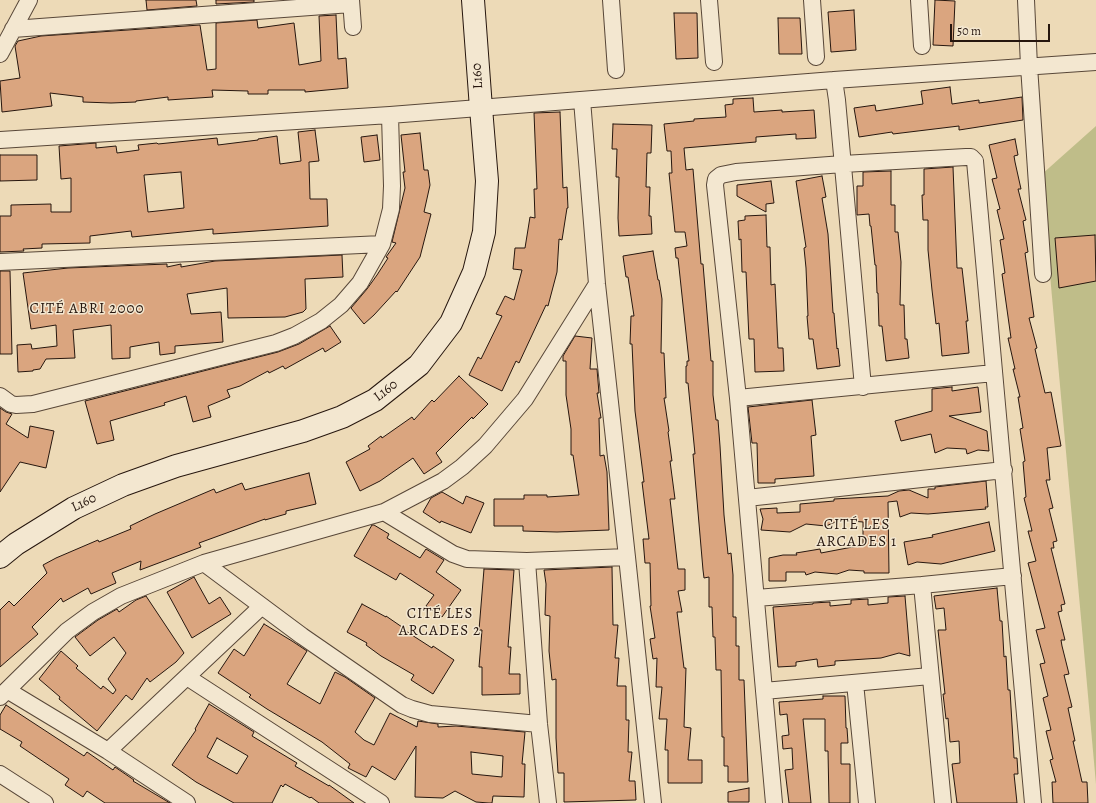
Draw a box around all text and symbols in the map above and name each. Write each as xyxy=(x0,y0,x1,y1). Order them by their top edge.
scale bar xyxy=(952,16,1052,42)
text: 50 m xyxy=(957,23,981,39)
street label: L160 xyxy=(469,63,487,89)
district label: CITÉ ABRI 2000 xyxy=(30,300,144,318)
street label: L160 xyxy=(371,376,401,406)
street label: L160 xyxy=(69,490,99,516)
district label: CITÉ LES ARCADES 1 xyxy=(817,516,897,551)
district label: CITÉ LES ARCADES 2 xyxy=(399,605,481,640)

